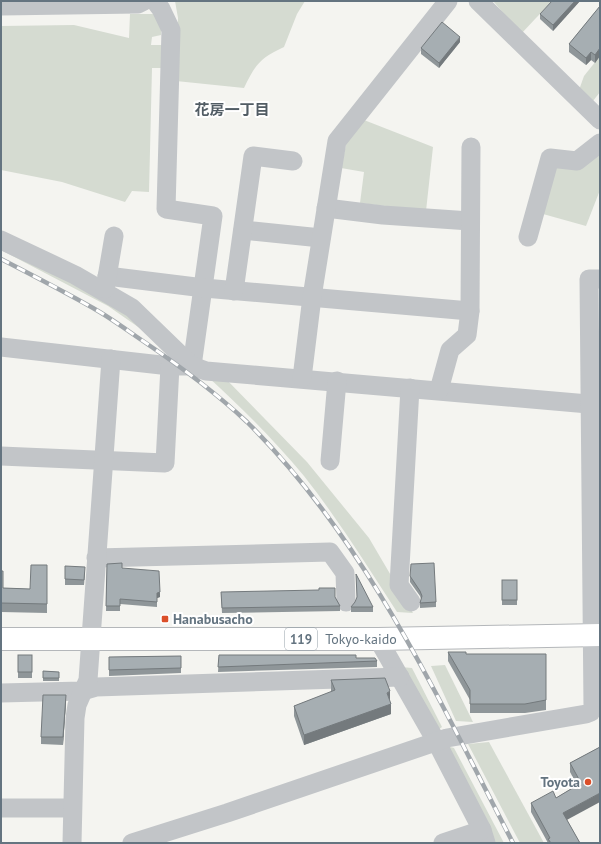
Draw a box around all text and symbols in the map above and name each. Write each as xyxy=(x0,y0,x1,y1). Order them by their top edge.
district label: 花房一丁目 xyxy=(194,100,270,119)
place label: Hanabusacho xyxy=(173,610,253,628)
marker: Hanabusacho xyxy=(160,614,170,624)
road number: 119 xyxy=(285,628,317,650)
street label: Tokyo-kaido xyxy=(325,630,397,648)
place label: Toyota xyxy=(541,773,580,791)
marker: Toyota xyxy=(583,777,593,787)

